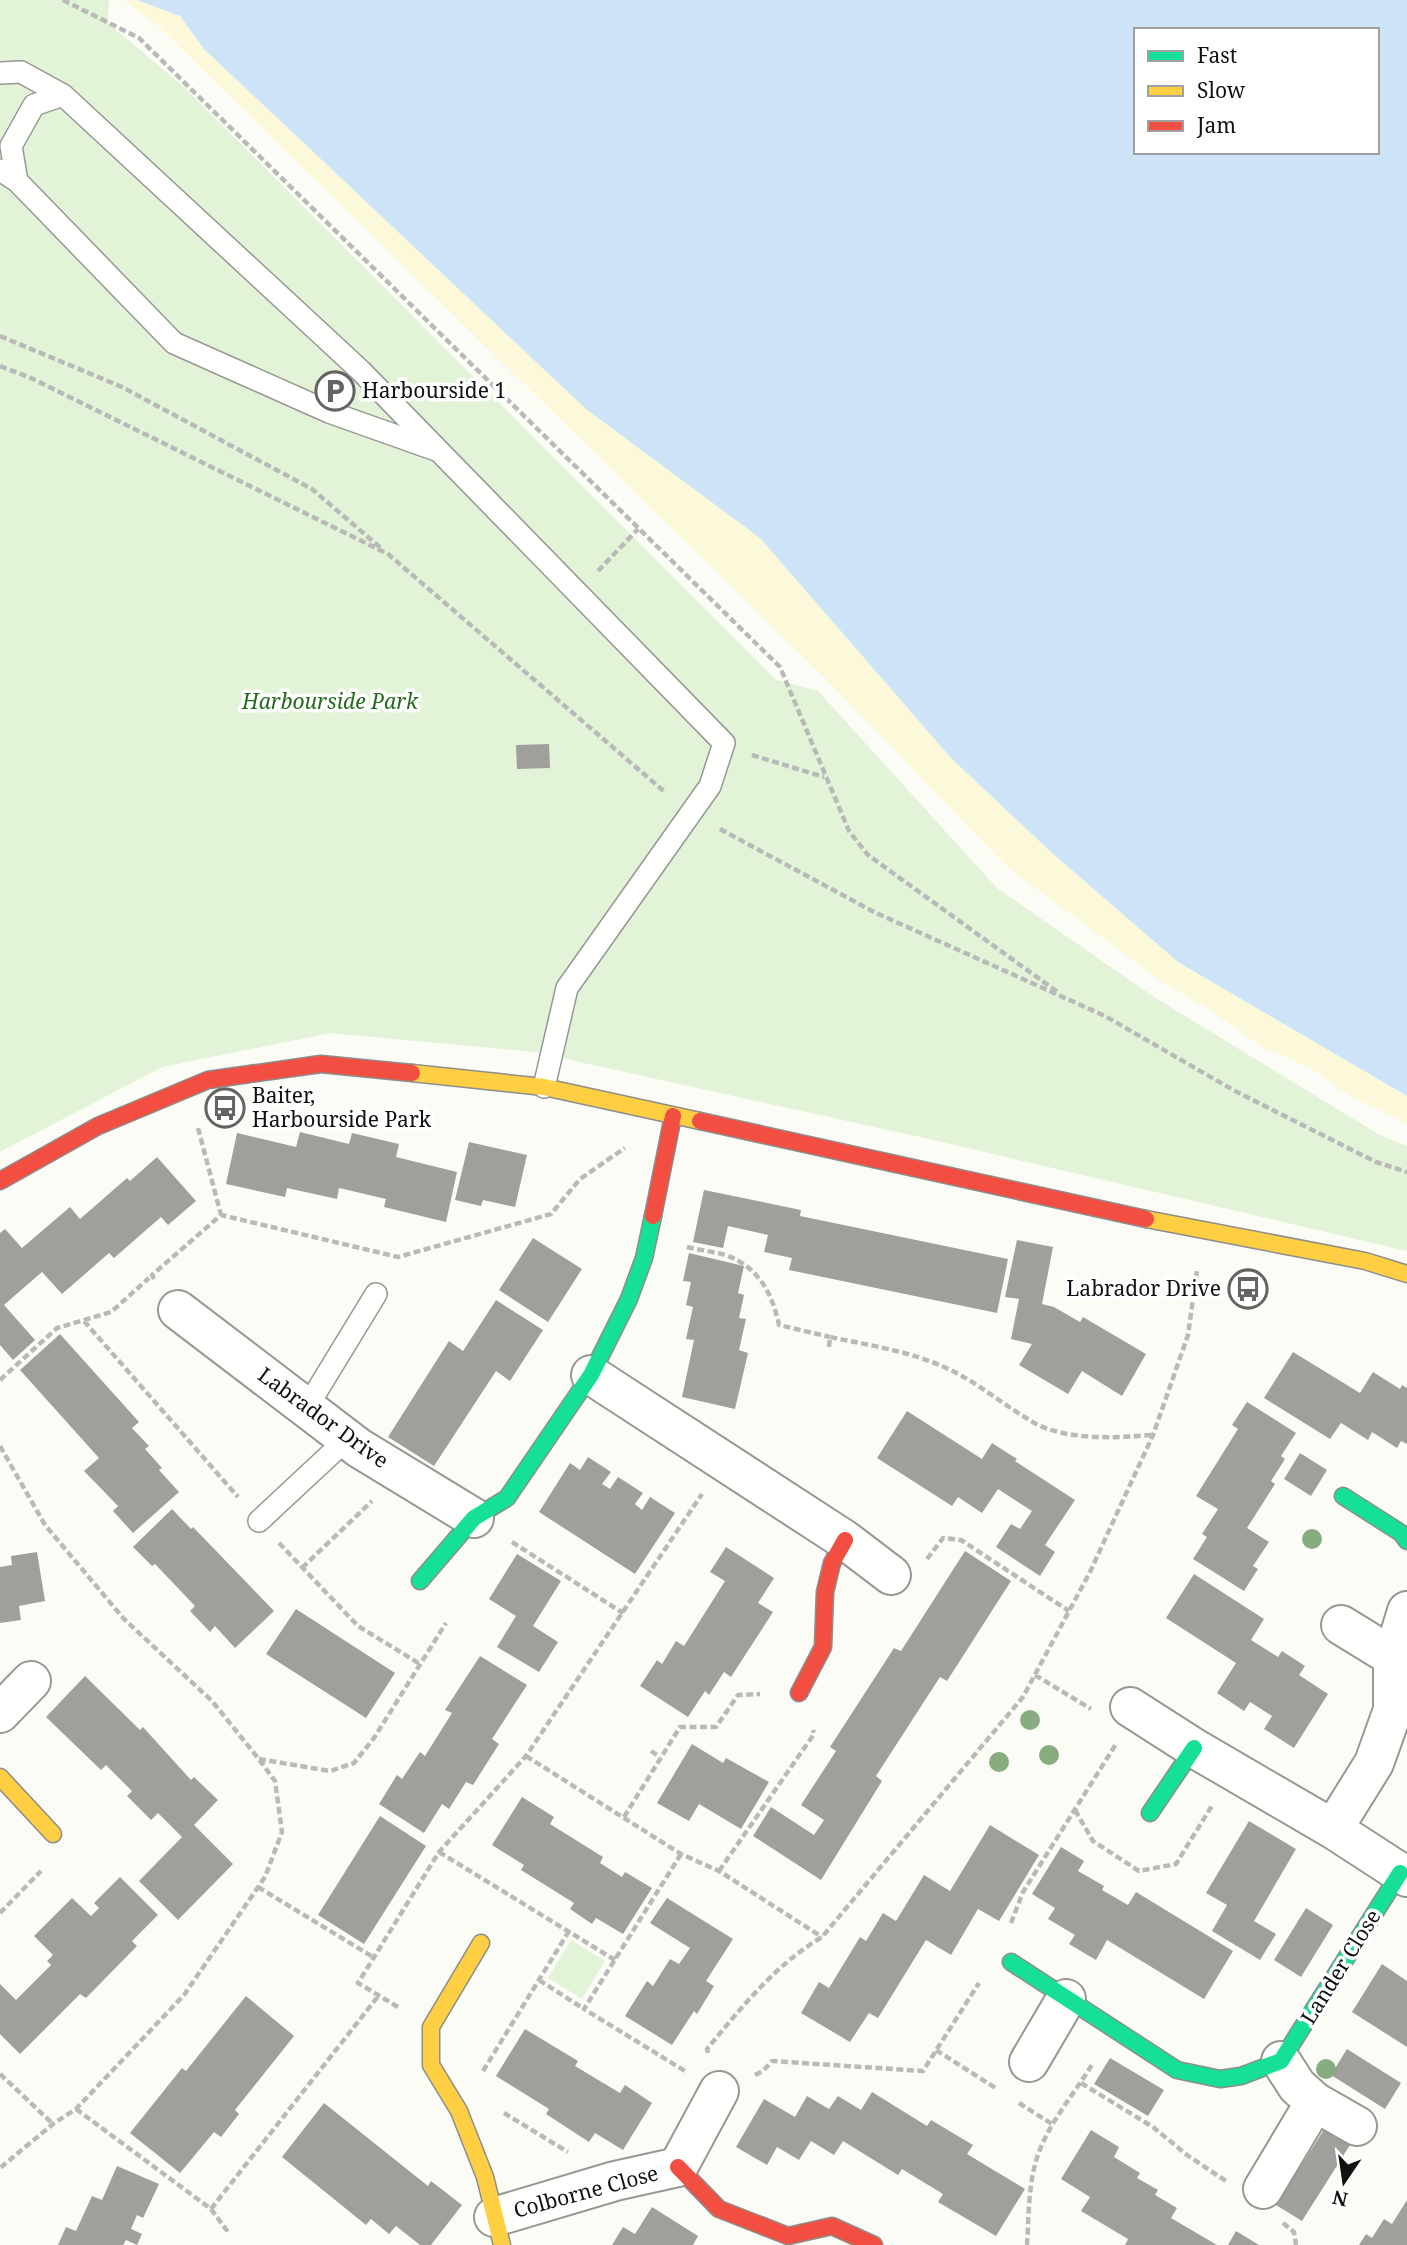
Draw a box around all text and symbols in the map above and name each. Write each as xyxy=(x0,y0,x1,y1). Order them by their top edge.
legend xyxy=(1134,28,1379,154)
text: Fast xyxy=(1197,41,1237,69)
text: Slow xyxy=(1197,76,1246,104)
text: Jam xyxy=(1196,111,1236,139)
parking icon: Harbourside 1 xyxy=(314,370,356,412)
place label: Harbourside 1 xyxy=(362,376,506,404)
park label: Harbourside Park xyxy=(241,687,419,715)
place label: Baiter, Harbourside Park xyxy=(252,1081,432,1133)
bus stop icon: Baiter, Harbourside Park xyxy=(204,1087,246,1129)
bus stop icon: Labrador Drive xyxy=(1227,1268,1269,1310)
place label: Labrador Drive xyxy=(1066,1274,1221,1302)
street label: Labrador Drive xyxy=(253,1360,394,1474)
street label: Lander Close xyxy=(1294,1904,1387,2029)
north arrow xyxy=(1309,2147,1379,2217)
street label: Colborne Close xyxy=(510,2158,661,2224)
text: N xyxy=(1330,2184,1350,2213)

